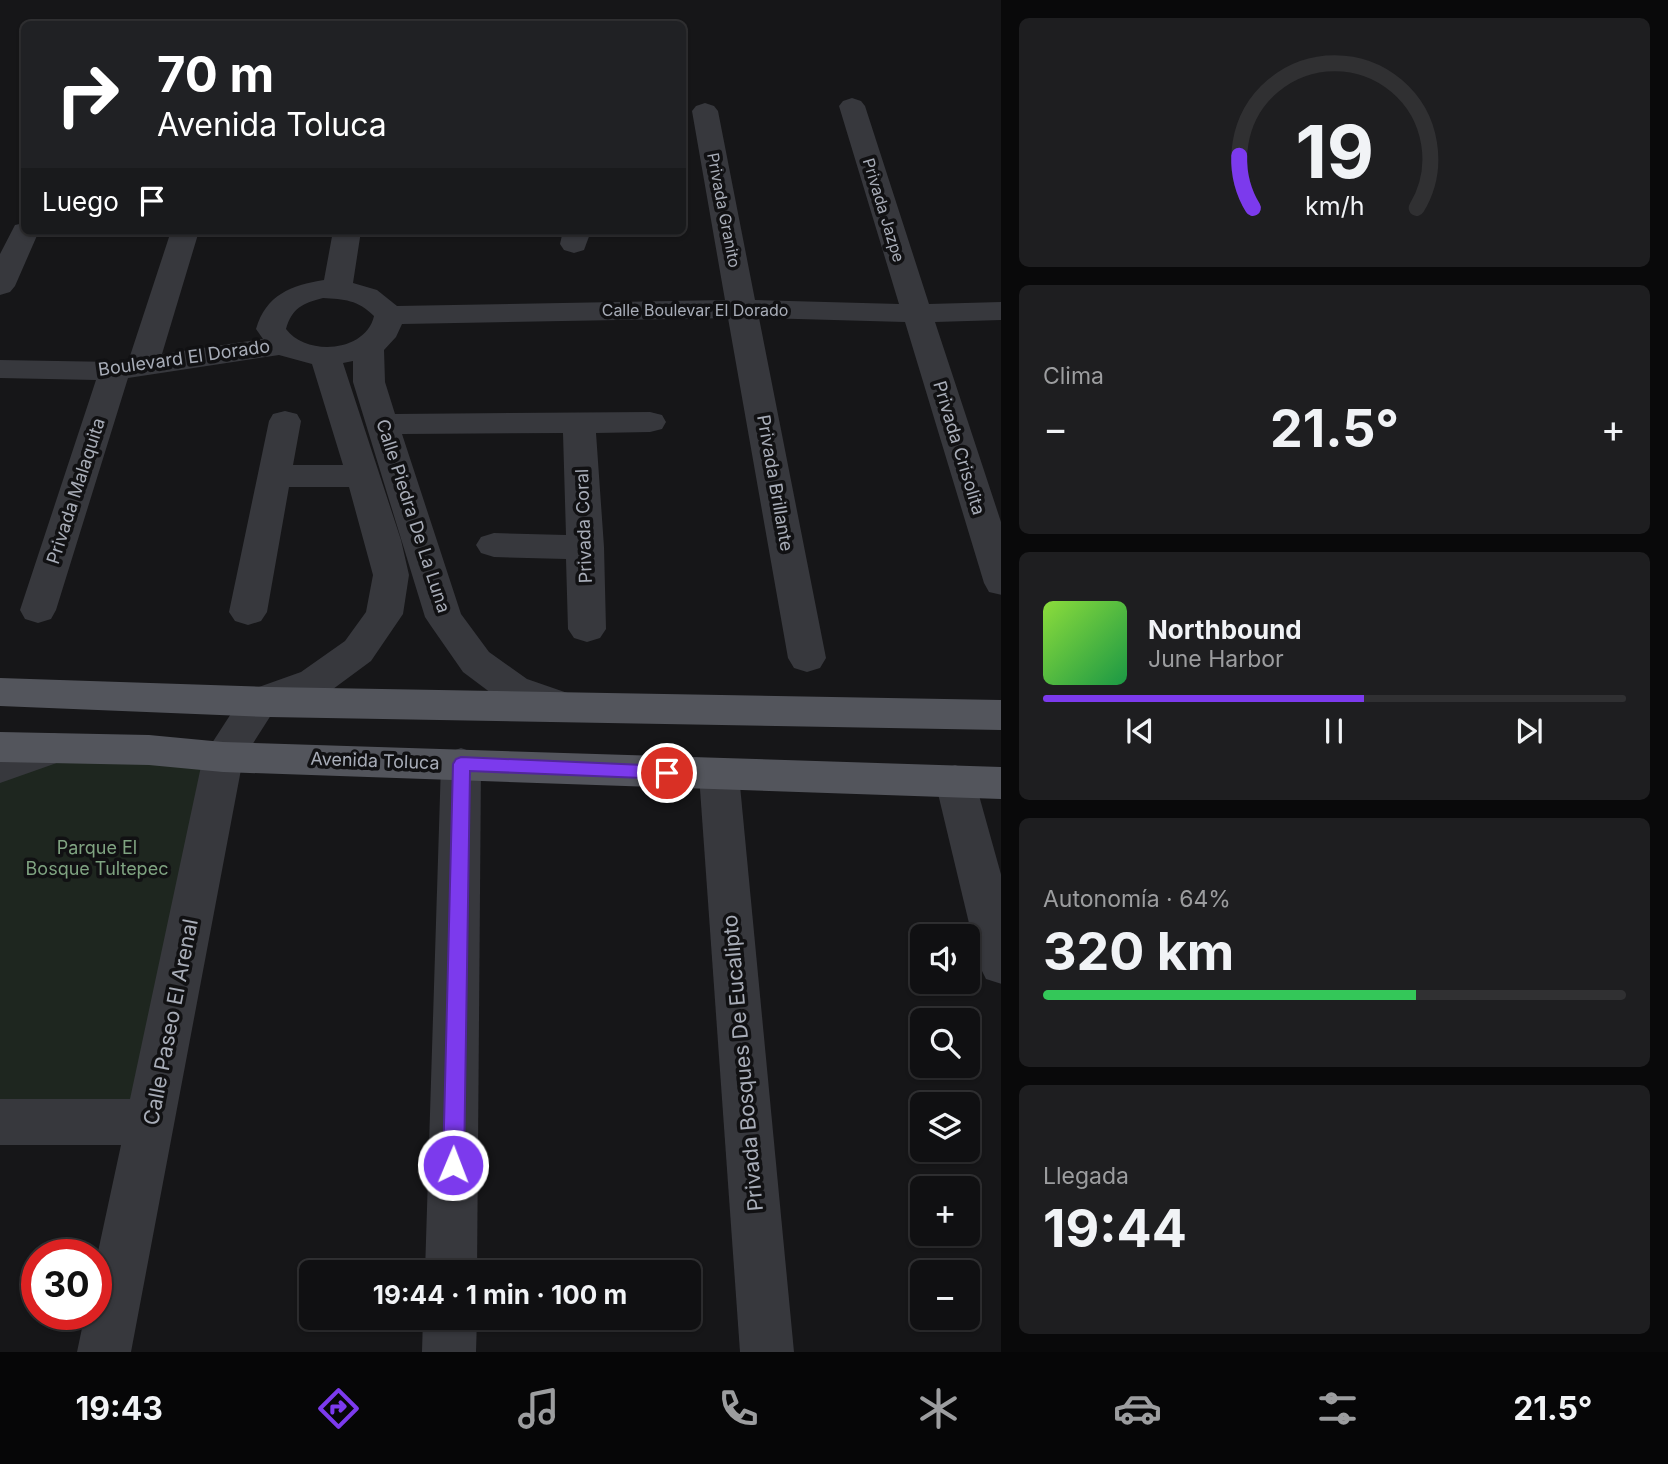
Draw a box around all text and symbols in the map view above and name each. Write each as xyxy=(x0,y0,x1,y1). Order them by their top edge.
text: 70 m xyxy=(157,45,274,104)
icon: right xyxy=(42,49,133,140)
text: Avenida Toluca xyxy=(157,105,387,144)
text: 19 xyxy=(1295,108,1374,197)
street label: Privada Granito xyxy=(703,151,745,269)
street label: Privada Jazpe xyxy=(859,156,909,264)
icon: arrive xyxy=(133,182,171,220)
text: Luego xyxy=(42,186,119,217)
text: km/h xyxy=(1305,191,1364,221)
street label: Calle Boulevar El Dorado xyxy=(602,300,788,320)
street label: Boulevard El Dorado xyxy=(97,335,271,380)
text: Clima xyxy=(1043,362,1104,390)
street label: Privada Crisolita xyxy=(929,378,990,517)
text: 21.5° xyxy=(1270,397,1399,460)
text: − xyxy=(1043,405,1068,451)
text: + xyxy=(1601,405,1626,451)
street label: Privada Brillante xyxy=(753,413,798,553)
street label: Privada Malaquita xyxy=(42,415,109,566)
street label: Calle Piedra De La Luna xyxy=(372,416,455,615)
street label: Privada Coral xyxy=(571,468,596,584)
text: Northbound xyxy=(1148,614,1302,645)
text: June Harbor xyxy=(1148,645,1284,673)
icon: previous xyxy=(1121,712,1159,750)
icon: pause xyxy=(1315,712,1353,750)
icon: next xyxy=(1510,712,1548,750)
pin xyxy=(637,743,697,803)
street label: Avenida Toluca xyxy=(310,748,440,773)
icon: arrive xyxy=(648,754,686,792)
park label: Parque El Bosque Tultepec xyxy=(26,837,168,879)
text: Autonomía · 64% xyxy=(1043,885,1231,913)
street label: Privada Bosques De Eucalipto xyxy=(717,914,768,1212)
street label: Calle Paseo El Arenal xyxy=(138,917,203,1127)
text: 320 km xyxy=(1043,920,1234,983)
map controls xyxy=(910,924,980,1330)
button: sound xyxy=(910,924,980,994)
button: search xyxy=(910,1008,980,1078)
button: layers xyxy=(910,1092,980,1162)
position arrow xyxy=(416,1128,490,1202)
text: Llegada xyxy=(1043,1162,1129,1190)
button: + xyxy=(910,1176,980,1246)
text: 19:44 xyxy=(1043,1197,1187,1260)
speed limit sign: 30 xyxy=(21,1239,112,1330)
button: − xyxy=(910,1260,980,1330)
text: 19:44 · 1 min · 100 m xyxy=(373,1279,627,1310)
icon: directions xyxy=(314,1384,363,1433)
icon: music xyxy=(514,1384,563,1433)
icon: phone xyxy=(714,1384,763,1433)
icon: climate xyxy=(914,1384,963,1433)
icon: car xyxy=(1113,1384,1162,1433)
icon: filters xyxy=(1313,1384,1362,1433)
text: 19:43 xyxy=(75,1389,163,1428)
text: 21.5° xyxy=(1513,1389,1593,1428)

